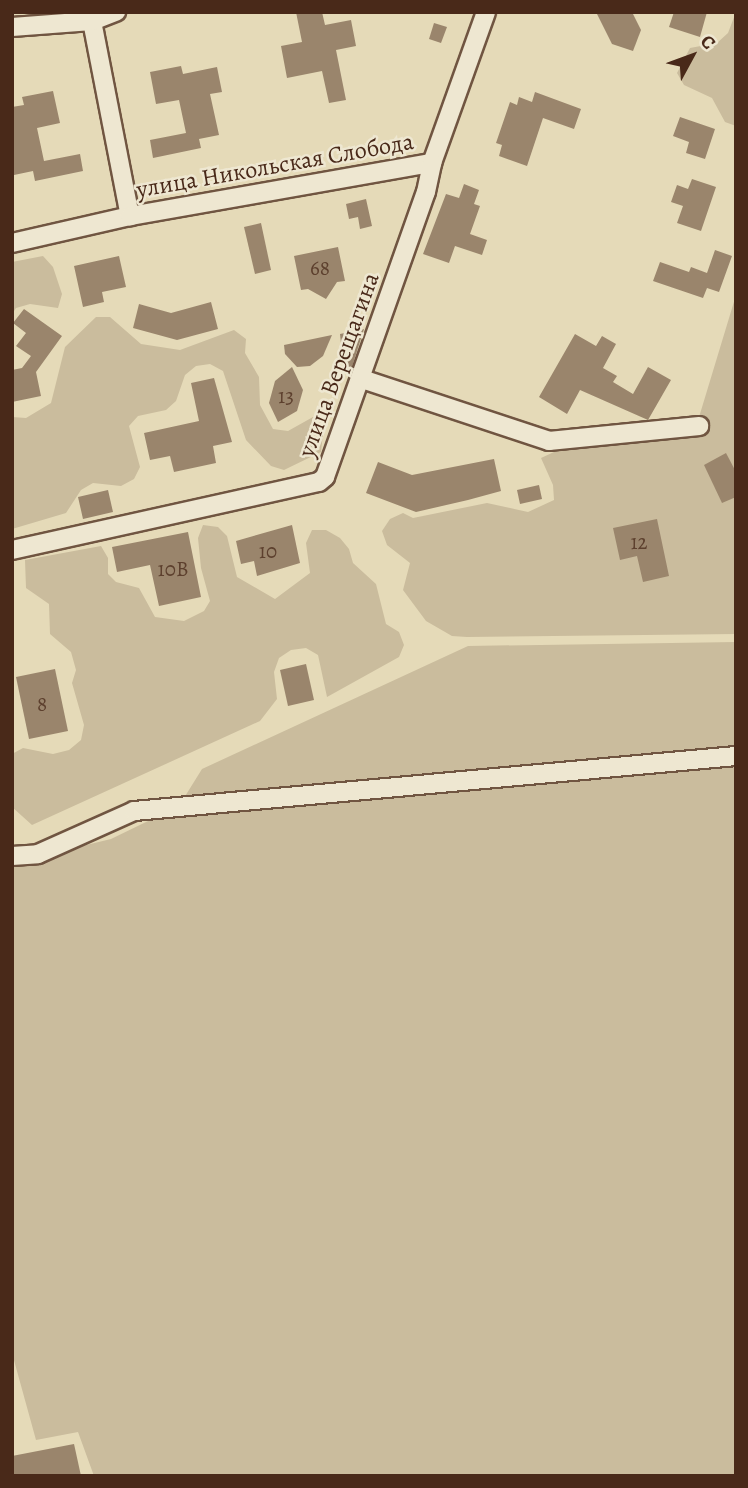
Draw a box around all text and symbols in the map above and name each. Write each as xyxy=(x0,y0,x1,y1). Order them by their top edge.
north arrow xyxy=(657,21,727,91)
text: С xyxy=(694,29,722,55)
street label: улица Никольская Слобода xyxy=(134,127,416,205)
house number: 68 xyxy=(310,255,330,281)
street label: улица Верещагина xyxy=(292,269,386,461)
house number: 13 xyxy=(278,383,294,409)
house number: 12 xyxy=(630,529,648,555)
house number: 10 xyxy=(259,538,277,564)
house number: 10В xyxy=(158,556,188,582)
house number: 8 xyxy=(37,691,47,717)

